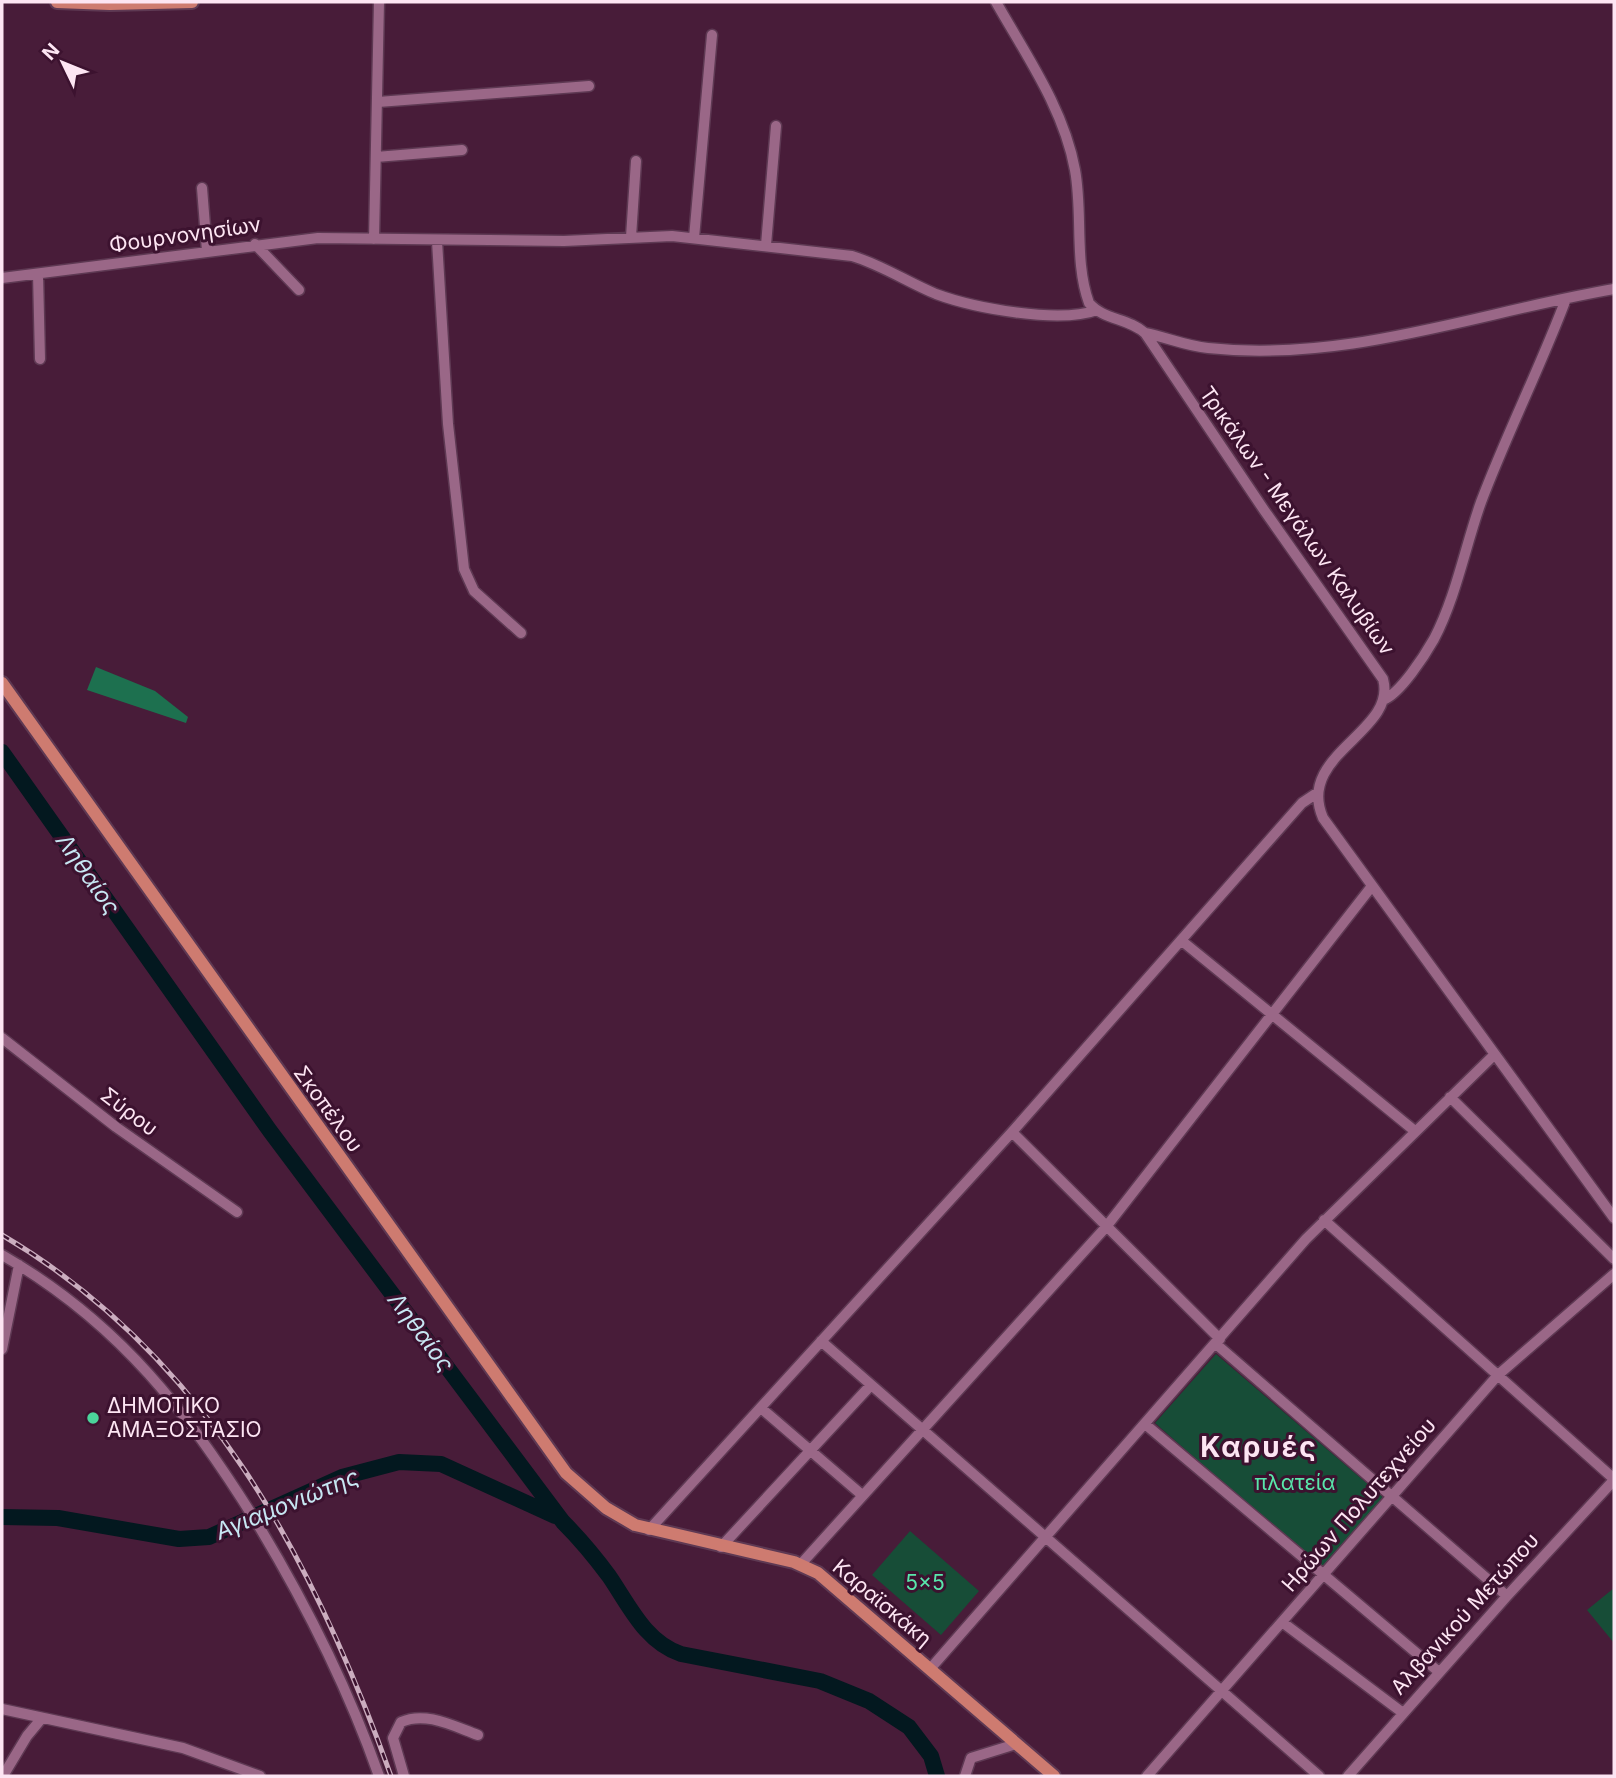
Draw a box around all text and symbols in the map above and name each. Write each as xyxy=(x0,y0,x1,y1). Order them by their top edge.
north arrow xyxy=(28,28,98,98)
text: N xyxy=(38,39,64,65)
street label: Φουρνονησίων xyxy=(107,211,262,258)
street label: Τρικάλων - Μεγάλων Καλυβίων xyxy=(1195,382,1400,660)
water label: Ληθαίος xyxy=(49,827,126,920)
street label: Σκοπέλου xyxy=(289,1061,368,1157)
street label: Σύρου xyxy=(96,1082,163,1141)
water label: Ληθαίος xyxy=(381,1286,460,1377)
place label: ΔΗΜΟΤΙΚΟ ΑΜΑΞΟΣΤΑΣΙΟ xyxy=(107,1393,262,1442)
marker: ΔΗΜΟΤΙΚΟ ΑΜΑΞΟΣΤΑΣΙΟ xyxy=(85,1410,101,1426)
street label: Ηρώων Πολυτεχνείου xyxy=(1276,1413,1441,1597)
district label: Καρυές xyxy=(1200,1430,1318,1464)
water label: Αγιαμονιώτης xyxy=(210,1463,363,1546)
park label: πλατεία xyxy=(1255,1470,1336,1495)
street label: Αλβανικού Μετώπου xyxy=(1385,1528,1544,1700)
street label: Καραϊσκάκη xyxy=(828,1554,937,1651)
park label: 5x5 xyxy=(905,1570,945,1595)

